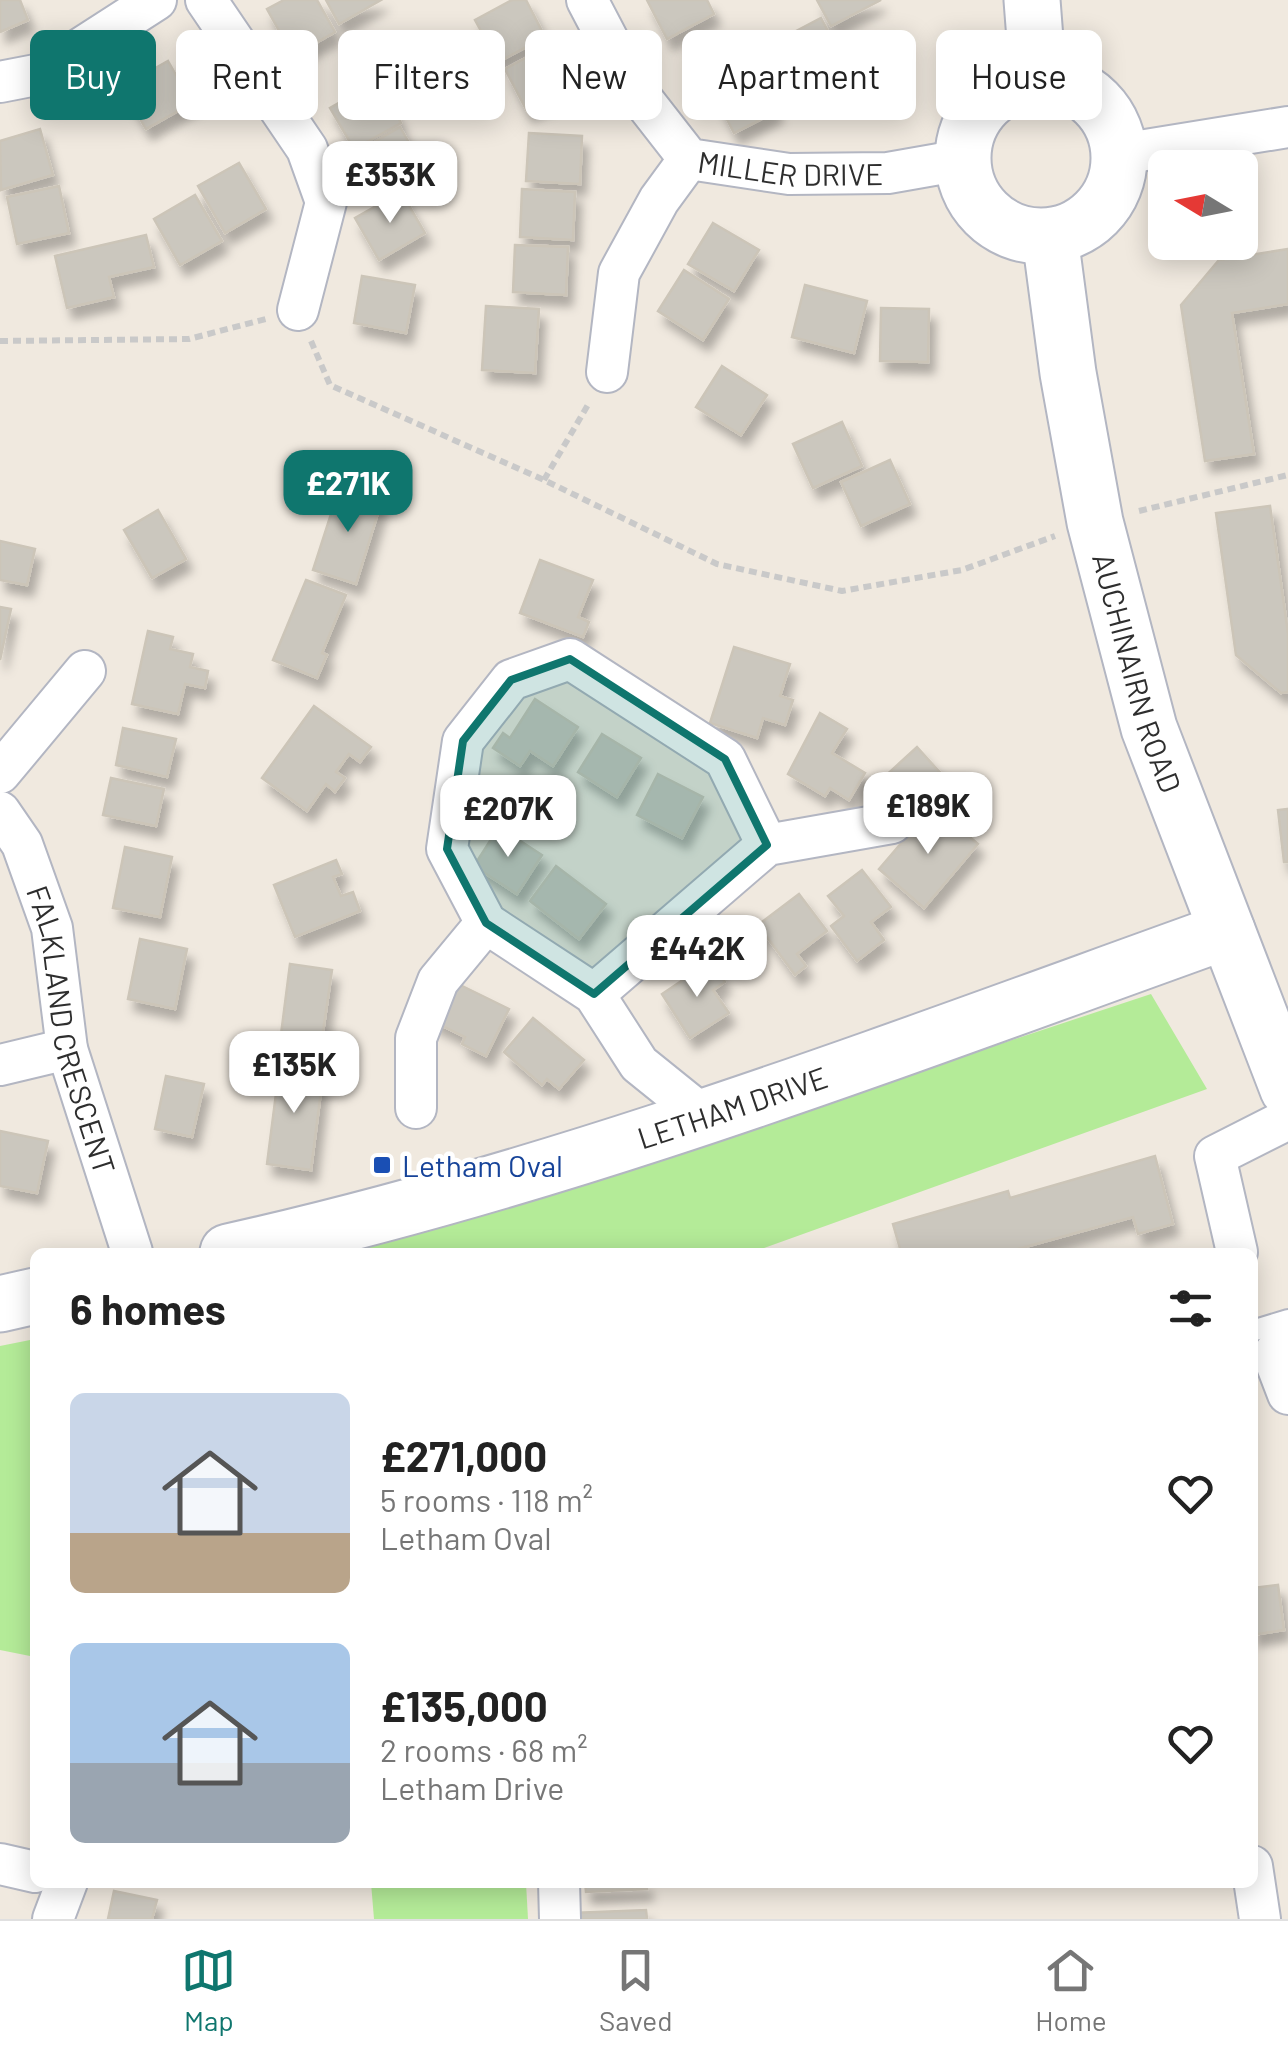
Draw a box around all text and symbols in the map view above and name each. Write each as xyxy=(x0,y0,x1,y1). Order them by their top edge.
chip: Buy xyxy=(30,30,156,120)
chip: Rent xyxy=(176,30,318,120)
chip: Filters xyxy=(338,30,505,120)
chip: New xyxy=(525,30,662,120)
chip: Apartment xyxy=(682,30,916,120)
chip: House xyxy=(936,30,1102,120)
pin: £353K xyxy=(320,141,460,226)
street label: MILLER DRIVE xyxy=(696,143,883,193)
north arrow xyxy=(1148,150,1258,260)
map controls xyxy=(1148,150,1258,260)
text: £353K xyxy=(344,154,436,192)
pin: £271K xyxy=(278,450,418,535)
text: £271K xyxy=(306,463,391,501)
street label: AUCHINAIRN ROAD xyxy=(1086,549,1190,797)
pin: £189K xyxy=(858,772,998,857)
pin: £207K xyxy=(438,775,578,860)
text: £189K xyxy=(885,785,971,823)
text: £207K xyxy=(462,788,554,826)
street label: FALKLAND CRESCENT xyxy=(20,880,124,1178)
pin: £442K xyxy=(627,915,767,1000)
text: £442K xyxy=(649,928,745,966)
pin: £135K xyxy=(224,1031,364,1116)
text: £135K xyxy=(251,1044,337,1082)
street label: LETHAM DRIVE xyxy=(633,1058,832,1155)
place label: Letham Oval xyxy=(402,1147,563,1183)
marker: Letham Oval xyxy=(371,1154,393,1176)
icon: filters xyxy=(1163,1281,1218,1336)
text: 6 homes xyxy=(70,1283,226,1333)
text: £271,000 xyxy=(380,1430,547,1480)
icon: home xyxy=(150,1433,270,1553)
icon: heart xyxy=(1163,1466,1218,1521)
text: 5 rooms · 118 m² xyxy=(380,1480,593,1518)
text: Letham Oval xyxy=(380,1518,552,1556)
text: £135,000 xyxy=(380,1680,548,1730)
icon: home xyxy=(150,1683,270,1803)
icon: heart xyxy=(1163,1716,1218,1771)
text: 2 rooms · 68 m² xyxy=(380,1730,588,1768)
text: Letham Drive xyxy=(380,1768,564,1806)
tab: Map xyxy=(181,1943,236,2037)
tab: Saved xyxy=(599,1943,672,2037)
tab: Home xyxy=(1035,1943,1107,2037)

